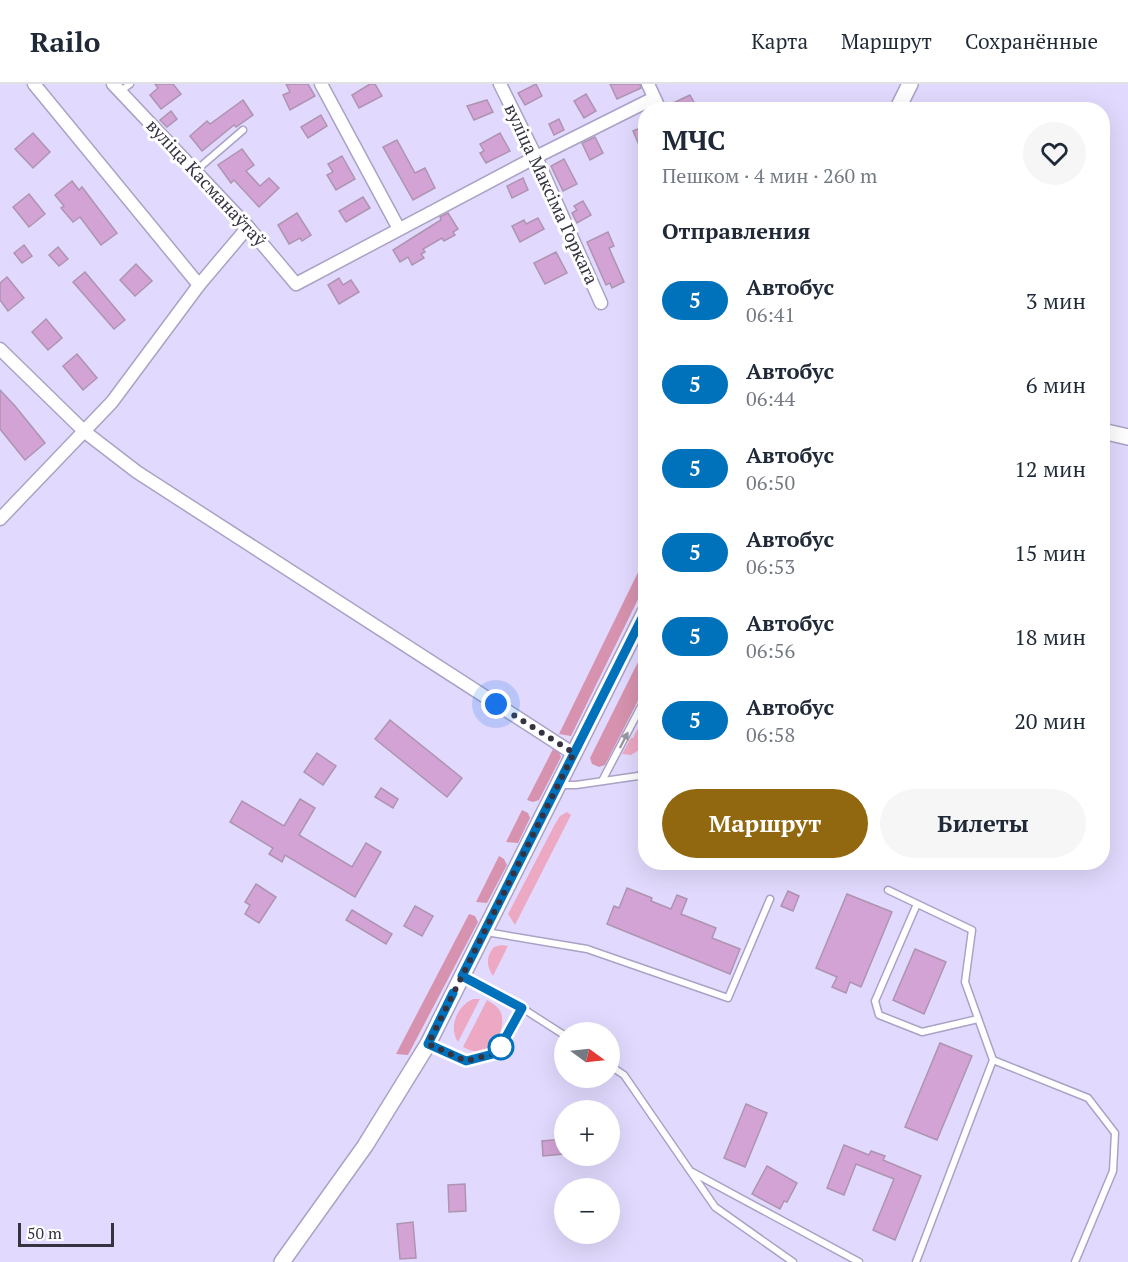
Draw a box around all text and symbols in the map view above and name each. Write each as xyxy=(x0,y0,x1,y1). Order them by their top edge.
text: Railo xyxy=(30,23,100,60)
text: Карта xyxy=(751,27,808,55)
text: Маршрут xyxy=(841,27,932,55)
text: Сохранённые xyxy=(965,27,1098,55)
street label: вуліца Максіма Горкага xyxy=(499,99,604,288)
street label: вуліца Касманаўтаў xyxy=(141,114,273,252)
text: МЧС xyxy=(662,121,726,158)
button: heart xyxy=(1023,122,1086,185)
text: Пешком · 4 мин · 260 m xyxy=(662,162,877,189)
text: Отправления xyxy=(662,216,810,245)
text: Автобус xyxy=(746,272,834,301)
text: 5 xyxy=(689,286,701,314)
text: 3 мин xyxy=(1026,286,1086,315)
text: 06:41 xyxy=(746,301,795,328)
text: Автобус xyxy=(746,356,834,385)
text: 5 xyxy=(689,370,701,398)
text: 6 мин xyxy=(1026,370,1086,399)
text: 06:44 xyxy=(746,385,795,412)
text: Автобус xyxy=(746,440,834,469)
text: 5 xyxy=(689,454,701,482)
text: 12 мин xyxy=(1014,454,1086,483)
text: 06:50 xyxy=(746,469,795,496)
text: Автобус xyxy=(746,524,834,553)
text: 5 xyxy=(689,538,701,566)
text: 15 мин xyxy=(1014,538,1086,567)
text: 06:53 xyxy=(746,553,795,580)
text: Автобус xyxy=(746,608,834,637)
text: 5 xyxy=(689,622,701,650)
text: 18 мин xyxy=(1014,622,1086,651)
text: 06:56 xyxy=(746,637,795,664)
your location xyxy=(481,689,511,719)
text: Автобус xyxy=(746,692,834,721)
text: 5 xyxy=(689,706,701,734)
text: 20 мин xyxy=(1014,706,1086,735)
text: 06:58 xyxy=(746,721,795,748)
one-way arrow xyxy=(618,731,628,749)
button: Маршрут xyxy=(662,789,868,858)
button: Билеты xyxy=(880,789,1086,858)
north arrow xyxy=(554,1022,620,1088)
map controls xyxy=(554,1022,620,1244)
unlabelled marker xyxy=(488,1034,514,1060)
button: + xyxy=(554,1100,620,1166)
button: − xyxy=(554,1178,620,1244)
scale bar xyxy=(18,1220,114,1248)
text: 50 m xyxy=(27,1222,62,1244)

